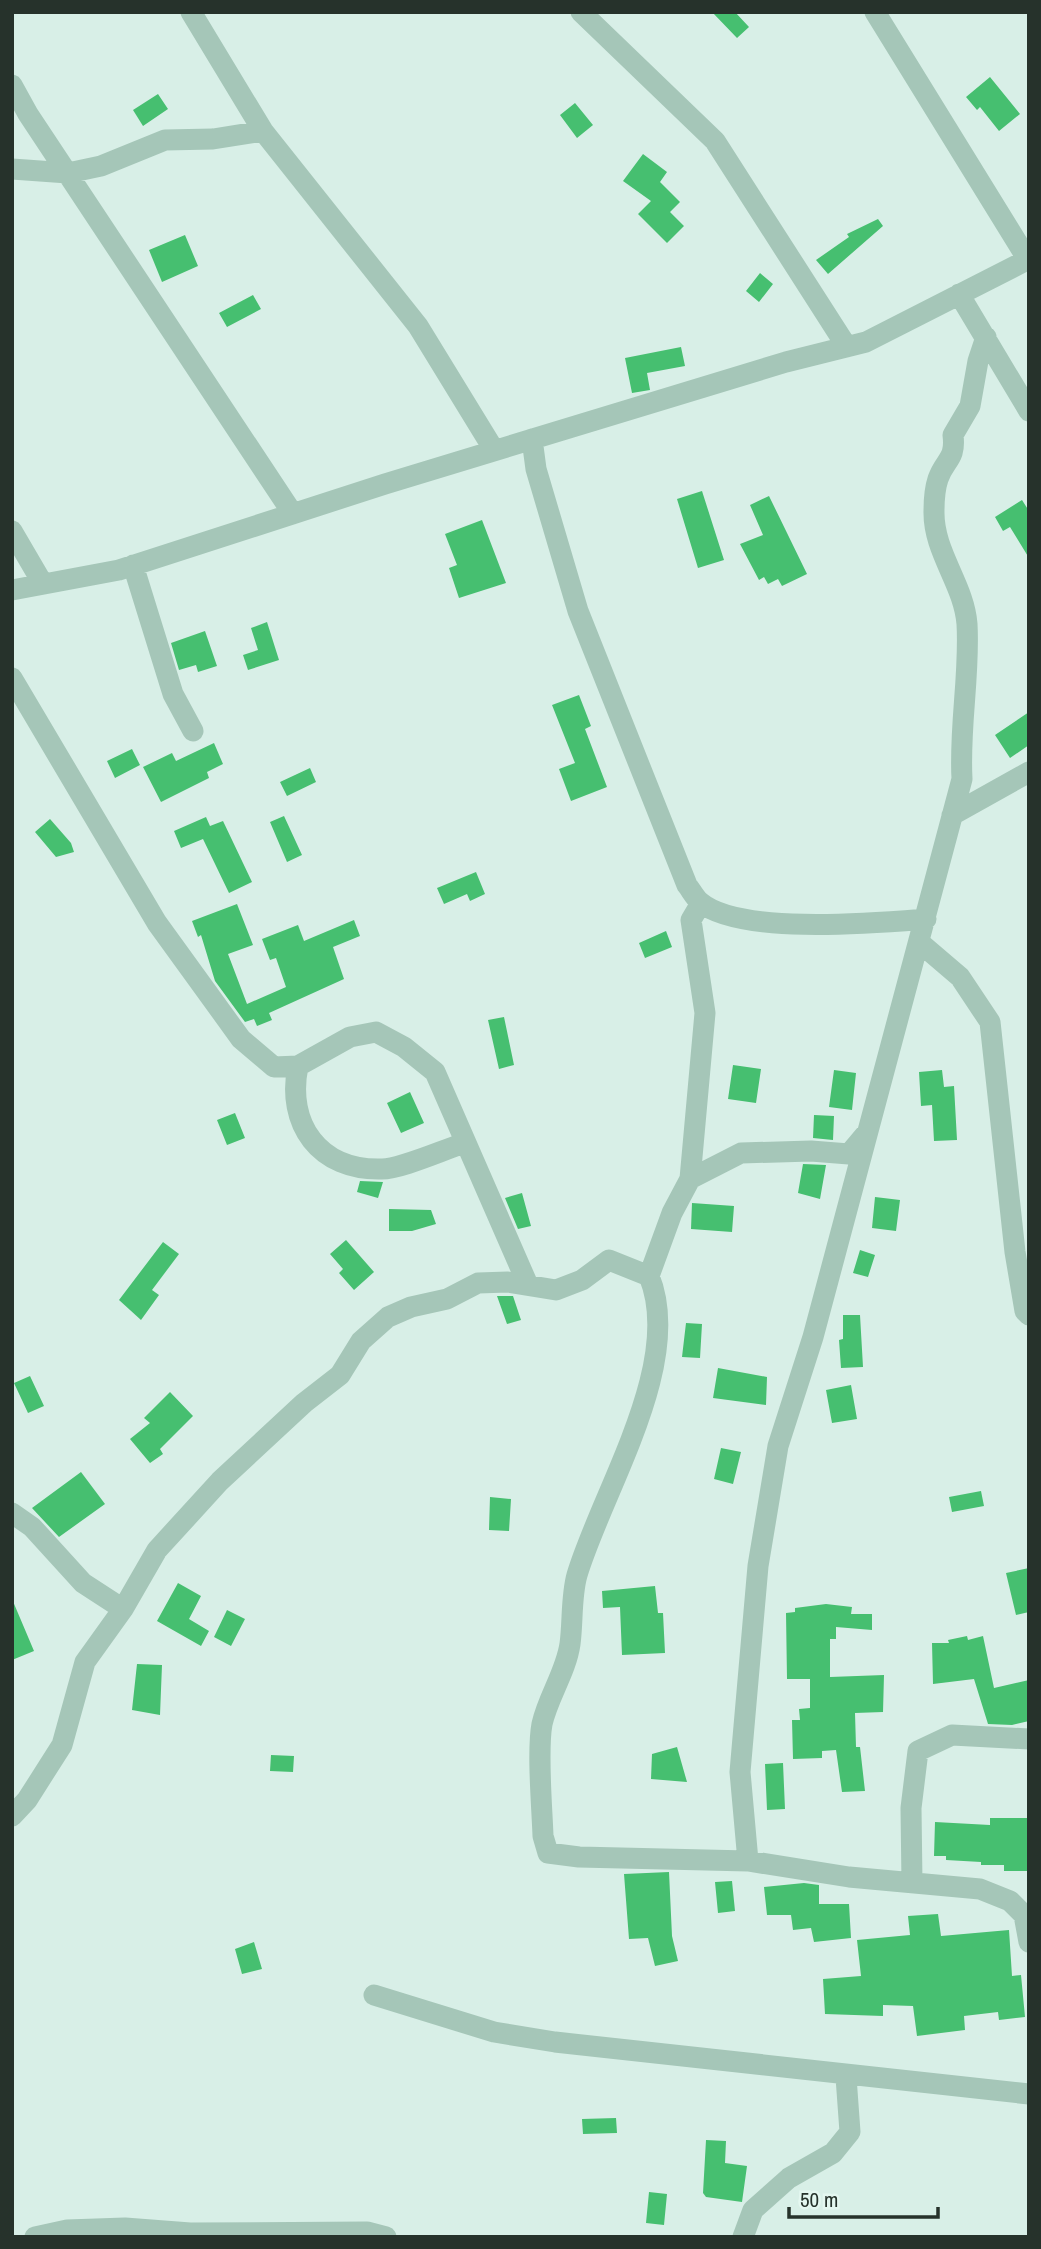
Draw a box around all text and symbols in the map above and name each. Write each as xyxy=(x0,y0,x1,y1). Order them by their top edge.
scale bar xyxy=(789,2176,938,2220)
text: 50 m xyxy=(800,2185,838,2214)

